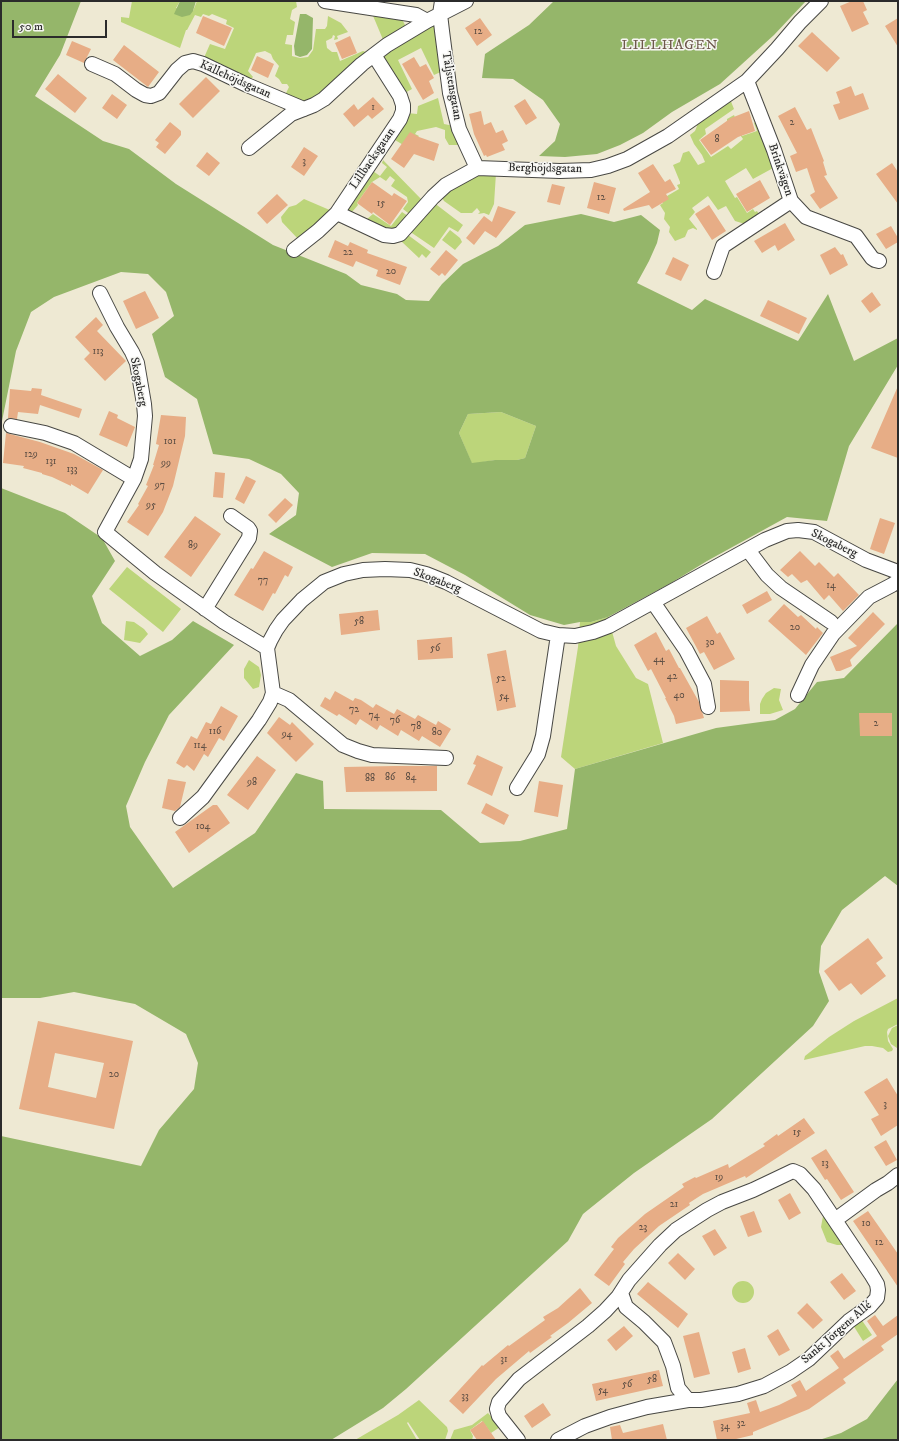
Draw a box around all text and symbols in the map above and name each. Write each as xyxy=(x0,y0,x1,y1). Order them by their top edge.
scale bar xyxy=(14,12,109,38)
text: 50 m xyxy=(19,19,43,34)
house number: 12 xyxy=(474,26,482,38)
district label: LILLHAGEN xyxy=(622,38,718,54)
street label: Täljstensgatan xyxy=(438,50,464,122)
street label: Källehöjdsgatan xyxy=(197,58,273,102)
house number: 1 xyxy=(371,102,375,114)
house number: 2 xyxy=(790,117,794,129)
street label: Lillbacksgatan xyxy=(347,126,399,192)
house number: 8 xyxy=(714,134,720,146)
street label: Brinkvägen xyxy=(764,142,796,198)
house number: 3 xyxy=(302,156,306,168)
street label: Berghöjdsgatan xyxy=(508,161,582,177)
house number: 12 xyxy=(597,192,605,204)
house number: 15 xyxy=(377,198,385,210)
house number: 22 xyxy=(343,247,353,259)
house number: 20 xyxy=(386,266,396,278)
house number: 113 xyxy=(92,346,104,358)
street label: Skogaberg xyxy=(126,356,150,408)
house number: 101 xyxy=(164,436,176,448)
house number: 129 xyxy=(24,449,38,461)
house number: 131 xyxy=(45,456,57,468)
house number: 99 xyxy=(161,458,171,470)
house number: 133 xyxy=(66,464,78,476)
house number: 97 xyxy=(155,480,165,492)
house number: 95 xyxy=(146,500,156,512)
street label: Skogaberg xyxy=(808,527,860,561)
house number: 89 xyxy=(188,540,198,552)
street label: Skogaberg xyxy=(411,565,463,597)
house number: 77 xyxy=(258,575,268,587)
house number: 14 xyxy=(826,580,836,592)
house number: 58 xyxy=(354,616,364,628)
house number: 20 xyxy=(790,622,800,634)
house number: 30 xyxy=(705,637,715,649)
house number: 56 xyxy=(430,643,440,655)
house number: 44 xyxy=(653,654,665,666)
house number: 42 xyxy=(667,671,677,683)
house number: 52 xyxy=(496,673,506,685)
house number: 40 xyxy=(673,690,685,702)
house number: 54 xyxy=(499,691,509,703)
house number: 72 xyxy=(349,704,359,716)
house number: 74 xyxy=(369,710,379,722)
house number: 76 xyxy=(390,715,400,727)
house number: 2 xyxy=(874,718,878,730)
house number: 78 xyxy=(411,721,421,733)
house number: 116 xyxy=(209,726,221,738)
house number: 80 xyxy=(432,727,442,739)
house number: 94 xyxy=(282,729,292,741)
house number: 114 xyxy=(193,740,207,752)
house number: 86 xyxy=(385,772,395,784)
house number: 84 xyxy=(406,772,416,784)
house number: 88 xyxy=(365,773,375,785)
house number: 98 xyxy=(247,777,257,789)
house number: 104 xyxy=(196,821,210,833)
house number: 20 xyxy=(109,1069,119,1081)
house number: 3 xyxy=(883,1099,887,1111)
house number: 15 xyxy=(793,1127,801,1139)
house number: 13 xyxy=(821,1158,829,1170)
house number: 19 xyxy=(715,1172,723,1184)
house number: 21 xyxy=(670,1199,678,1211)
house number: 10 xyxy=(861,1218,871,1230)
house number: 23 xyxy=(639,1222,647,1234)
house number: 12 xyxy=(875,1237,883,1249)
street label: Sankt Jörgens Allé xyxy=(799,1299,875,1367)
house number: 31 xyxy=(500,1354,508,1366)
house number: 58 xyxy=(647,1374,657,1386)
house number: 56 xyxy=(622,1379,632,1391)
house number: 54 xyxy=(598,1385,608,1397)
house number: 33 xyxy=(461,1391,469,1403)
house number: 32 xyxy=(737,1418,745,1430)
house number: 34 xyxy=(720,1421,730,1433)

